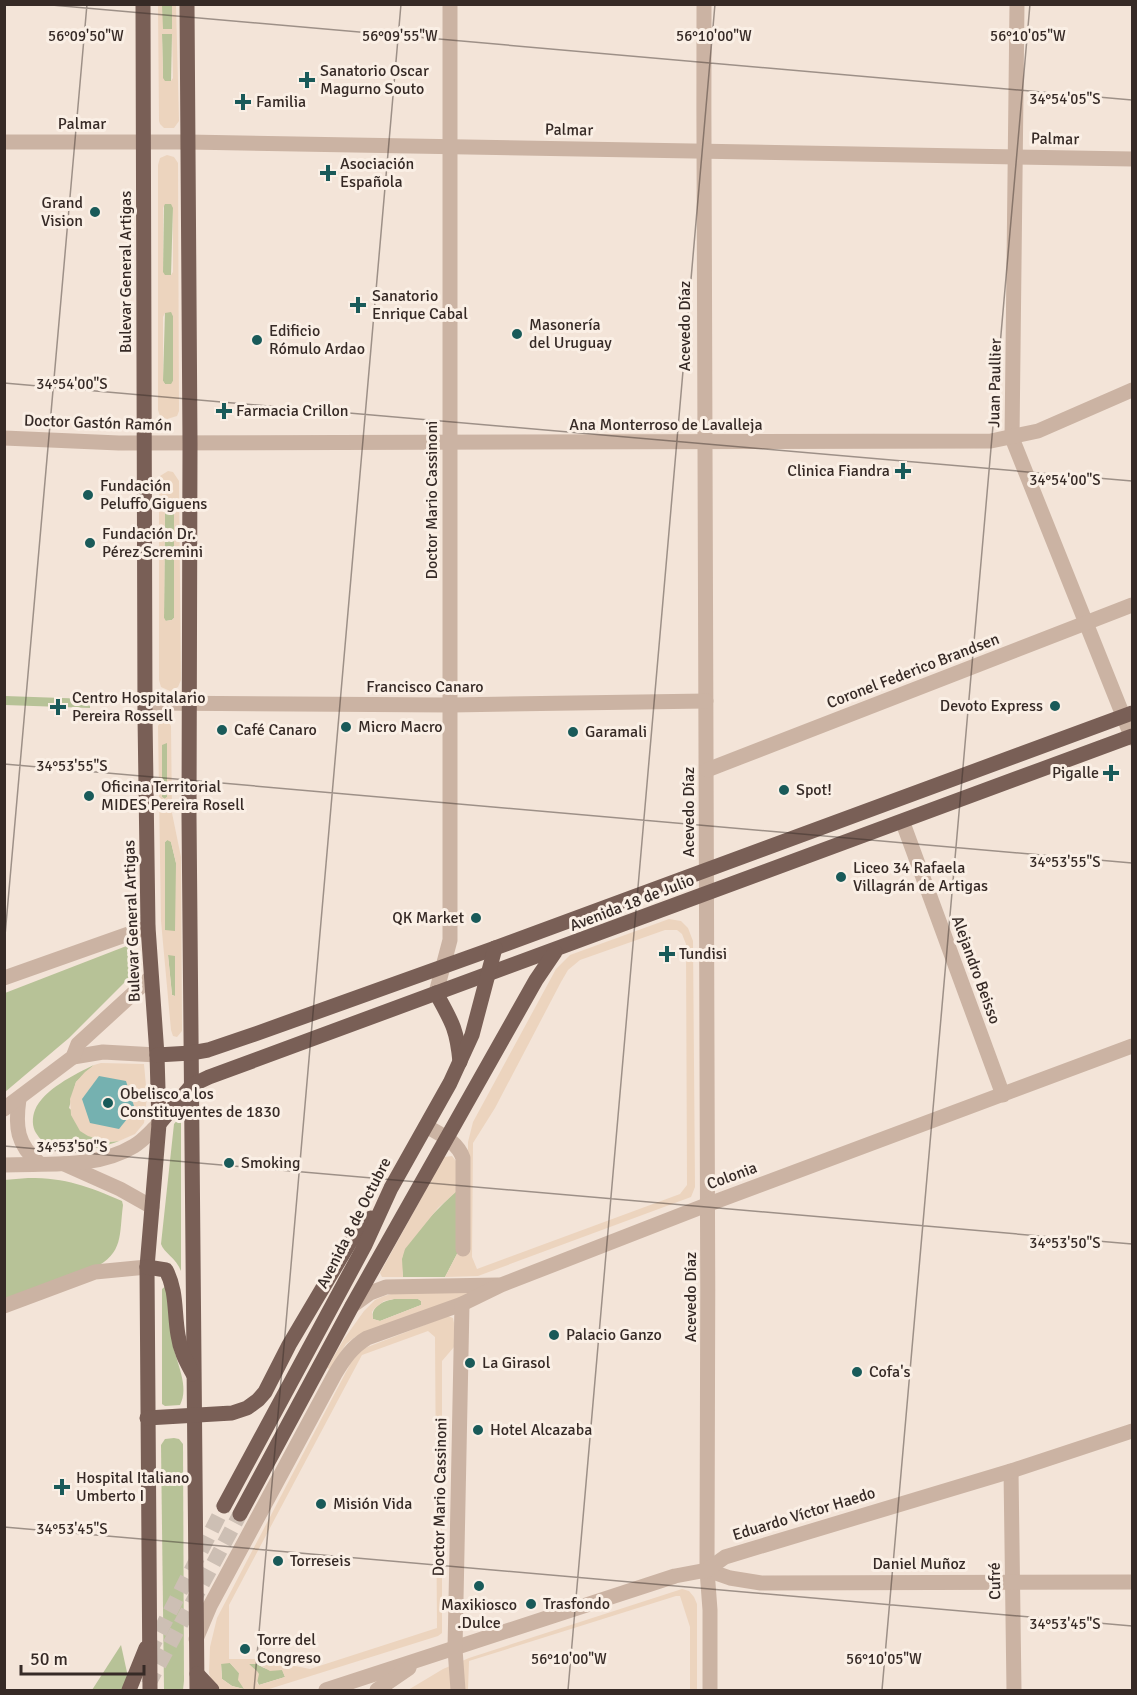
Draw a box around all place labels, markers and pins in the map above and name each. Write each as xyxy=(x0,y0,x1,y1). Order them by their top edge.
place label: Sanatorio Oscar Magurno Souto xyxy=(320,61,429,99)
marker: Sanatorio Oscar Magurno Souto xyxy=(298,71,316,89)
place label: Familia xyxy=(256,92,306,112)
marker: Familia xyxy=(234,93,252,111)
place label: Asociación Española xyxy=(340,154,414,192)
marker: Asociación Española xyxy=(321,166,335,180)
place label: Grand Vision xyxy=(41,193,83,231)
marker: Grand Vision xyxy=(88,205,102,219)
place label: Sanatorio Enrique Cabal xyxy=(372,286,468,324)
marker: Sanatorio Enrique Cabal xyxy=(349,296,367,314)
place label: Masonería del Uruguay xyxy=(529,315,612,353)
place label: Edificio Rómulo Ardao xyxy=(269,321,365,359)
marker: Masonería del Uruguay xyxy=(510,327,524,341)
marker: Edificio Rómulo Ardao xyxy=(250,333,264,347)
place label: Farmacia Crillon xyxy=(236,401,349,421)
marker: Farmacia Crillon xyxy=(217,404,231,418)
place label: Clinica Fiandra xyxy=(787,461,890,481)
marker: Clinica Fiandra xyxy=(894,462,912,480)
place label: Fundación Peluffo Giguens xyxy=(100,476,207,514)
marker: Fundación Peluffo Giguens xyxy=(81,488,95,502)
place label: Fundación Dr. Pérez Scremini xyxy=(102,524,203,562)
marker: Fundación Dr. Pérez Scremini xyxy=(83,536,97,550)
place label: Centro Hospitalario Pereira Rossell xyxy=(72,688,206,726)
place label: Devoto Express xyxy=(940,696,1043,716)
marker: Centro Hospitalario Pereira Rossell xyxy=(49,698,67,716)
marker: Devoto Express xyxy=(1048,699,1062,713)
place label: Micro Macro xyxy=(358,717,443,737)
place label: Café Canaro xyxy=(234,720,317,740)
marker: Micro Macro xyxy=(339,720,353,734)
place label: Garamali xyxy=(585,722,647,742)
marker: Café Canaro xyxy=(215,723,229,737)
marker: Garamali xyxy=(566,725,580,739)
place label: Pigalle xyxy=(1052,763,1099,783)
marker: Pigalle xyxy=(1104,766,1118,780)
place label: Oficina Territorial MIDES Pereira Rosell xyxy=(101,777,245,815)
place label: Spot! xyxy=(796,780,832,800)
marker: Spot! xyxy=(777,783,791,797)
marker: Oficina Territorial MIDES Pereira Rosell xyxy=(82,789,96,803)
place label: Liceo 34 Rafaela Villagrán de Artigas xyxy=(853,858,988,896)
marker: Liceo 34 Rafaela Villagrán de Artigas xyxy=(834,870,848,884)
place label: QK Market xyxy=(392,908,464,928)
marker: QK Market xyxy=(469,911,483,925)
place label: Tundisi xyxy=(679,944,727,964)
marker: Tundisi xyxy=(660,947,674,961)
place label: Obelisco a los Constituyentes de 1830 xyxy=(120,1084,281,1122)
marker: Obelisco a los Constituyentes de 1830 xyxy=(101,1096,115,1110)
place label: Smoking xyxy=(241,1153,300,1173)
marker: Smoking xyxy=(222,1156,236,1170)
place label: Palacio Ganzo xyxy=(566,1325,662,1345)
marker: Palacio Ganzo xyxy=(547,1328,561,1342)
place label: La Girasol xyxy=(482,1353,551,1373)
marker: La Girasol xyxy=(463,1356,477,1370)
place label: Cofa's xyxy=(869,1362,911,1382)
marker: Cofa's xyxy=(850,1365,864,1379)
place label: Hotel Alcazaba xyxy=(490,1420,592,1440)
marker: Hotel Alcazaba xyxy=(471,1423,485,1437)
place label: Hospital Italiano Umberto I xyxy=(76,1468,189,1506)
marker: Hospital Italiano Umberto I xyxy=(53,1478,71,1496)
place label: Misión Vida xyxy=(333,1494,412,1514)
marker: Misión Vida xyxy=(314,1497,328,1511)
place label: Torreseis xyxy=(290,1551,351,1571)
marker: Torreseis xyxy=(271,1554,285,1568)
marker: Maxikiosco .Dulce xyxy=(472,1579,486,1593)
place label: Trasfondo xyxy=(543,1594,610,1614)
place label: Maxikiosco .Dulce xyxy=(441,1595,517,1633)
marker: Trasfondo xyxy=(524,1597,538,1611)
place label: Torre del Congreso xyxy=(257,1630,321,1668)
marker: Torre del Congreso xyxy=(238,1642,252,1656)

